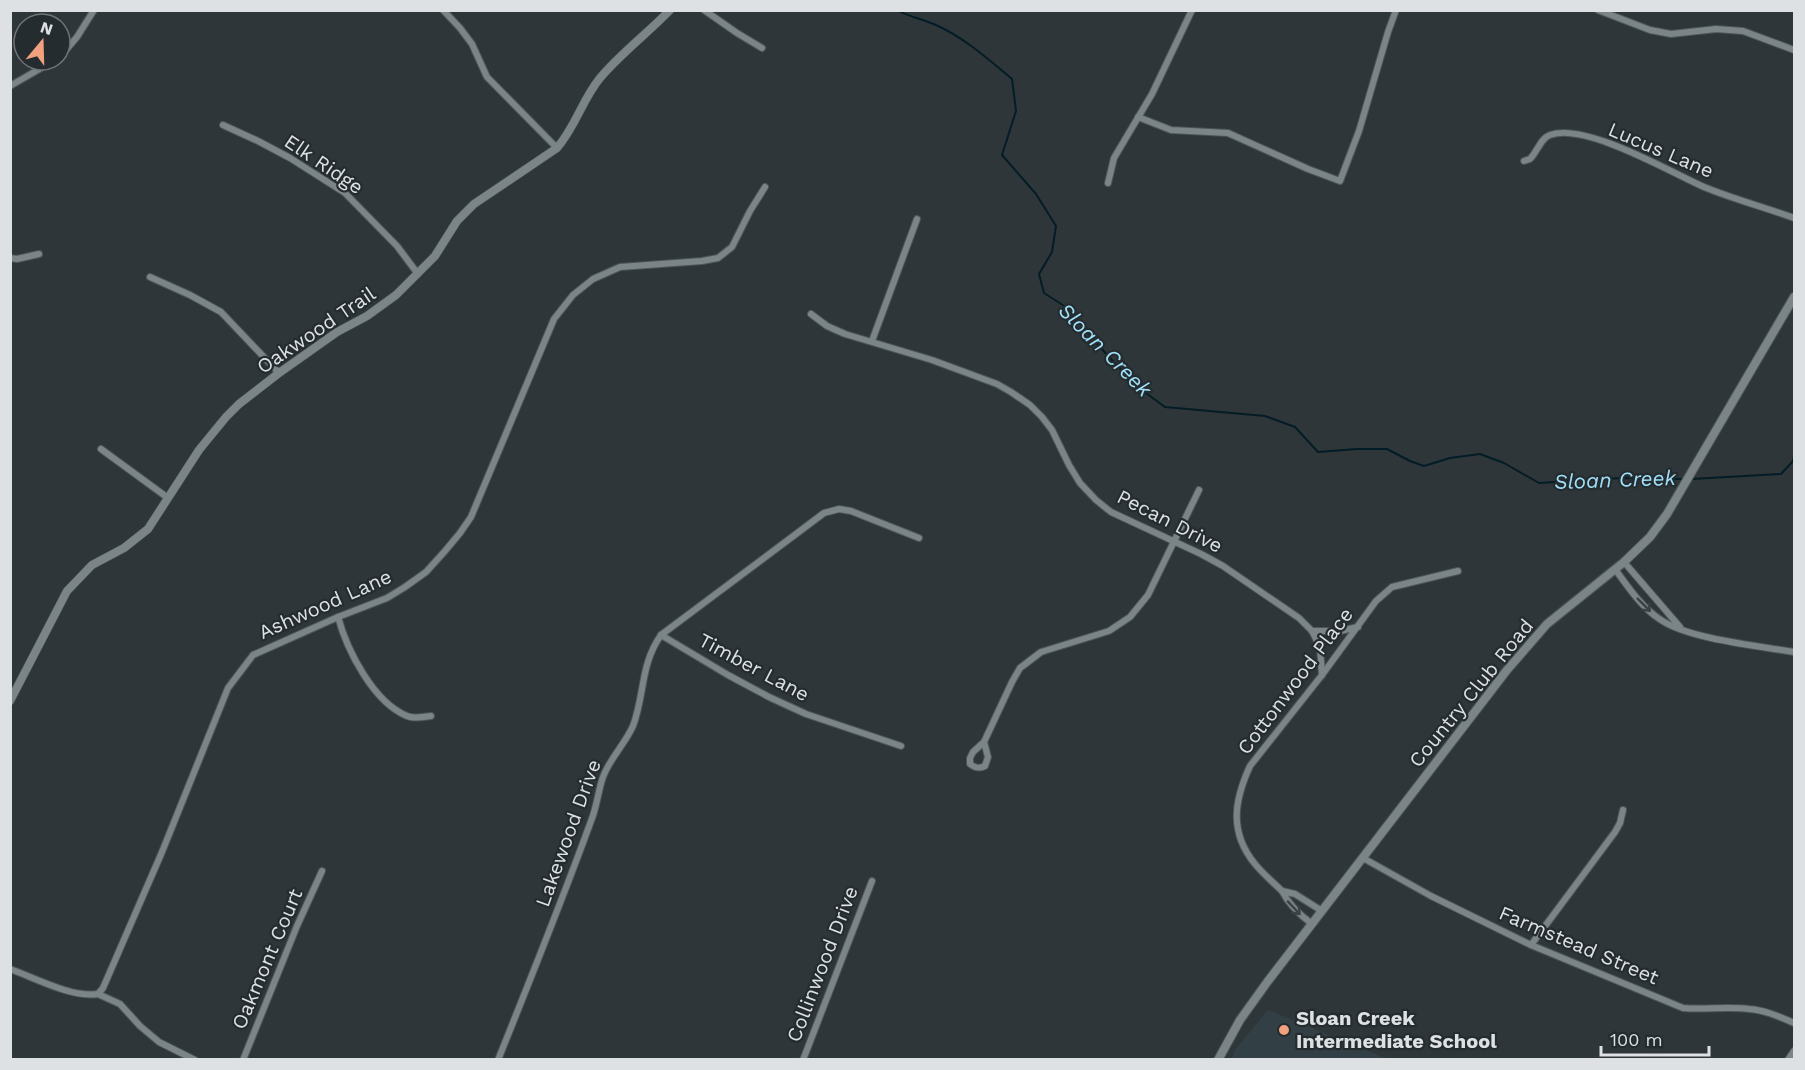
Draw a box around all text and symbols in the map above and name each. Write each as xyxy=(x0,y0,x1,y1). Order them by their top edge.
north arrow xyxy=(12,12,72,72)
text: N xyxy=(38,17,55,39)
street label: Lucus Lane xyxy=(1605,117,1717,183)
street label: Elk Ridge xyxy=(280,129,368,199)
street label: Oakwood Trail xyxy=(252,281,380,379)
water label: Sloan Creek xyxy=(1053,298,1158,402)
water label: Sloan Creek xyxy=(1554,465,1677,494)
street label: Pecan Drive xyxy=(1113,484,1227,558)
street label: Ashwood Lane xyxy=(255,564,395,644)
one-way arrow xyxy=(1637,597,1651,612)
street label: Cottonwood Place xyxy=(1232,603,1358,759)
street label: Country Club Road xyxy=(1404,614,1538,772)
street label: Timber Lane xyxy=(695,628,813,706)
street label: Lakewood Drive xyxy=(530,756,606,910)
street label: Collinwood Drive xyxy=(781,883,863,1045)
street label: Oakmont Court xyxy=(227,885,308,1033)
one-way arrow xyxy=(1287,900,1301,915)
street label: Farmstead Street xyxy=(1496,901,1663,990)
place label: Sloan Creek Intermediate School xyxy=(1296,1006,1497,1053)
scale bar xyxy=(1601,1019,1709,1057)
marker: Sloan Creek Intermediate School xyxy=(1277,1023,1291,1037)
text: 100 m xyxy=(1610,1029,1663,1050)

